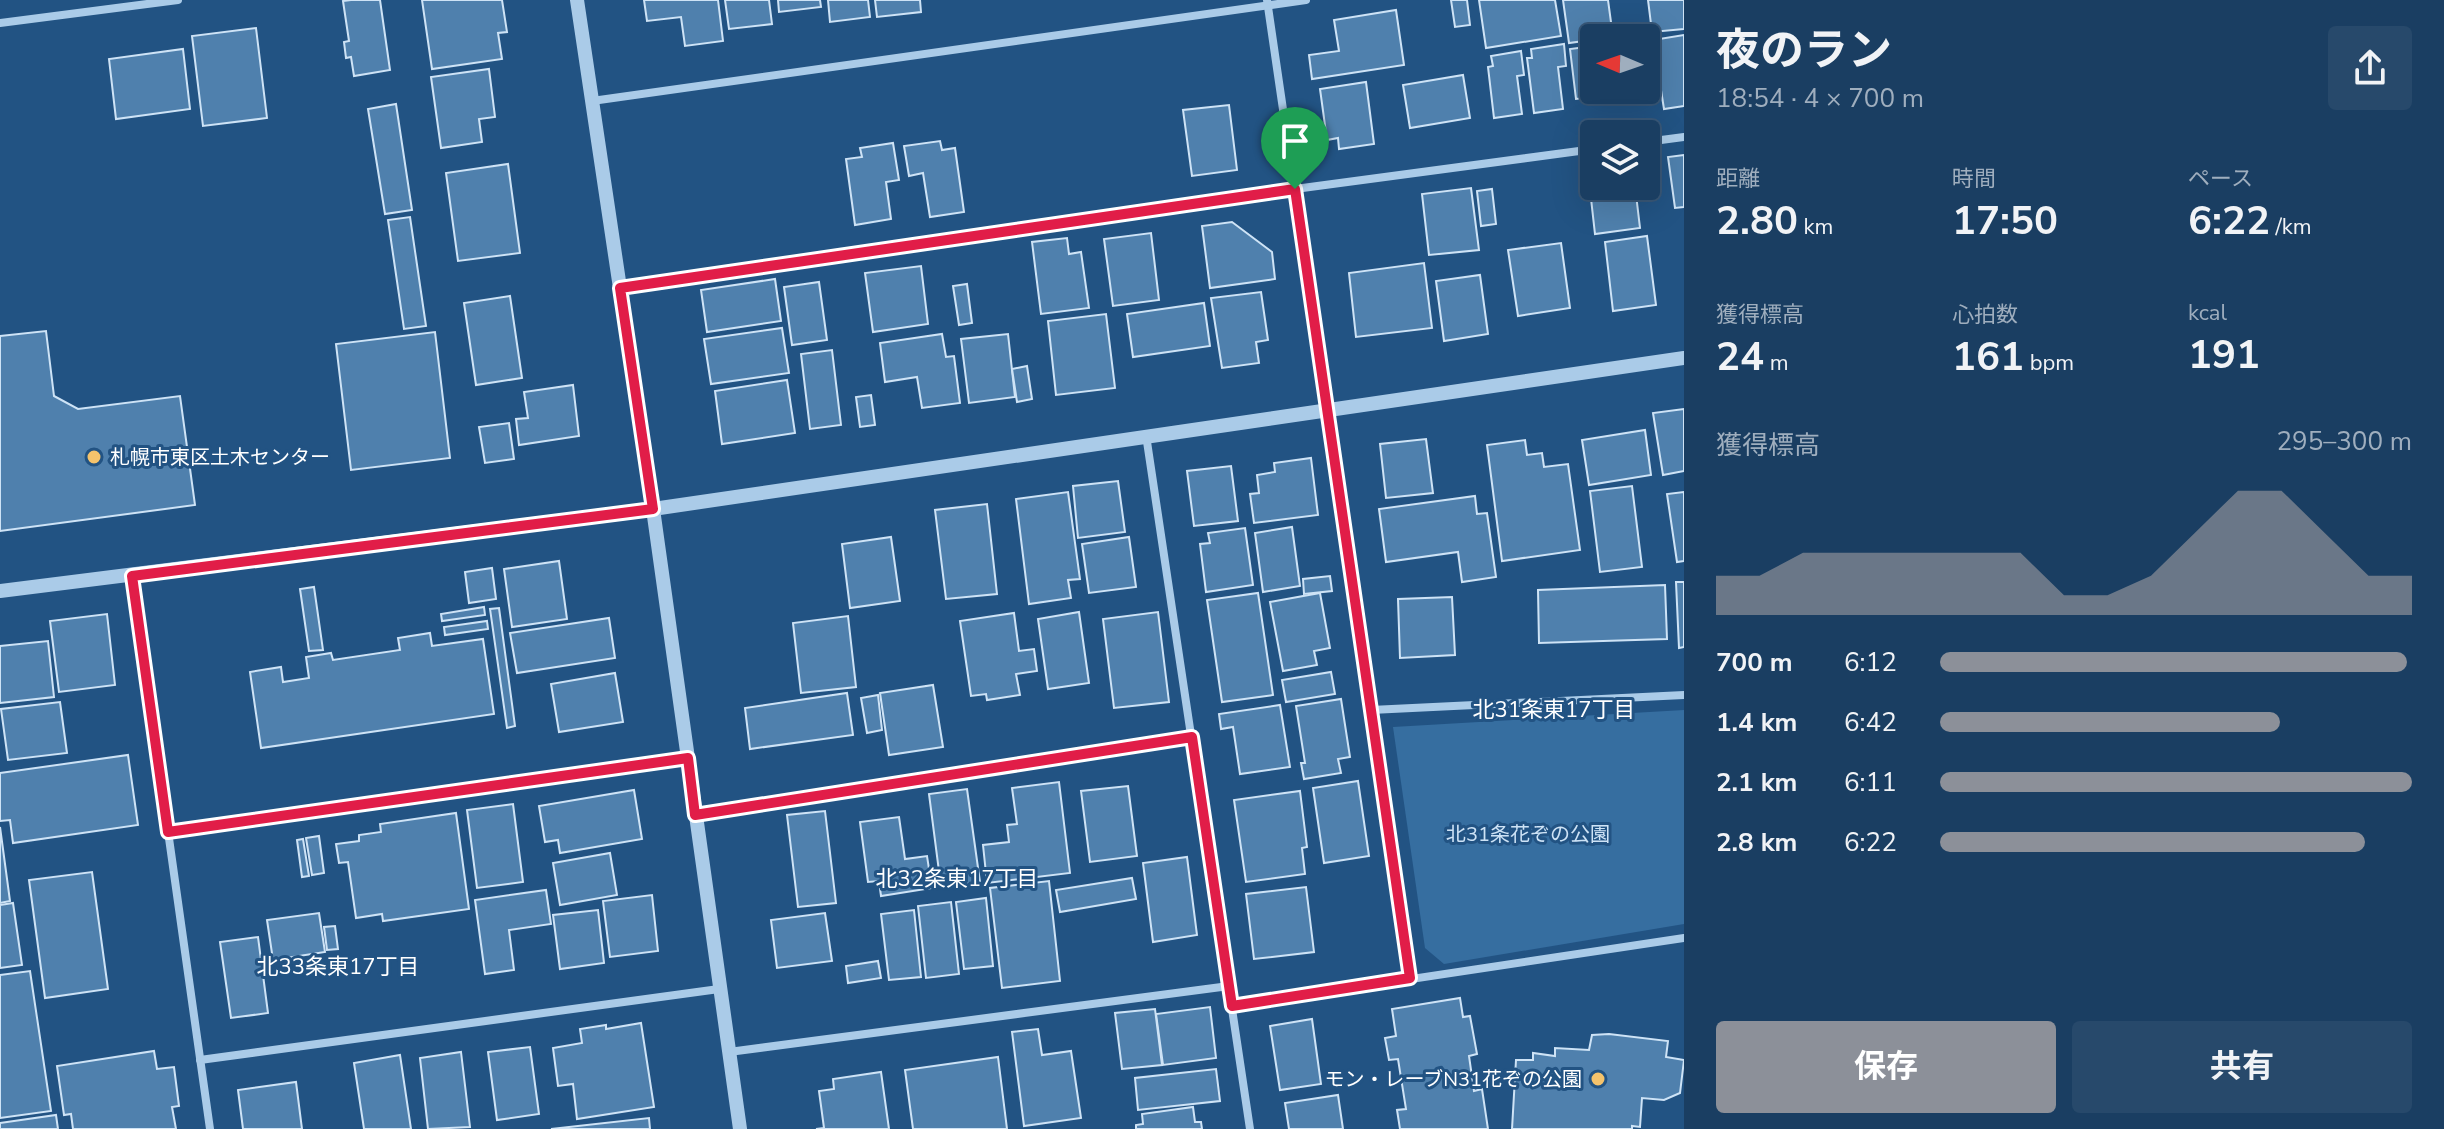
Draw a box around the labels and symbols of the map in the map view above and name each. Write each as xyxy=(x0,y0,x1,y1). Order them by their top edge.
north arrow xyxy=(1580,24,1660,104)
pin xyxy=(1261,107,1329,189)
place label: 札幌市東区土木センター xyxy=(110,444,330,471)
marker: 札幌市東区土木センター xyxy=(85,448,103,466)
district label: 北31条東17丁目 xyxy=(1473,695,1635,725)
park label: 北31条花ぞの公園 xyxy=(1446,821,1610,848)
district label: 北32条東17丁目 xyxy=(876,864,1038,894)
district label: 北33条東17丁目 xyxy=(257,952,419,982)
place label: モン・レーブN31花ぞの公園 xyxy=(1324,1066,1582,1093)
marker: モン・レーブN31花ぞの公園 xyxy=(1589,1070,1607,1088)

